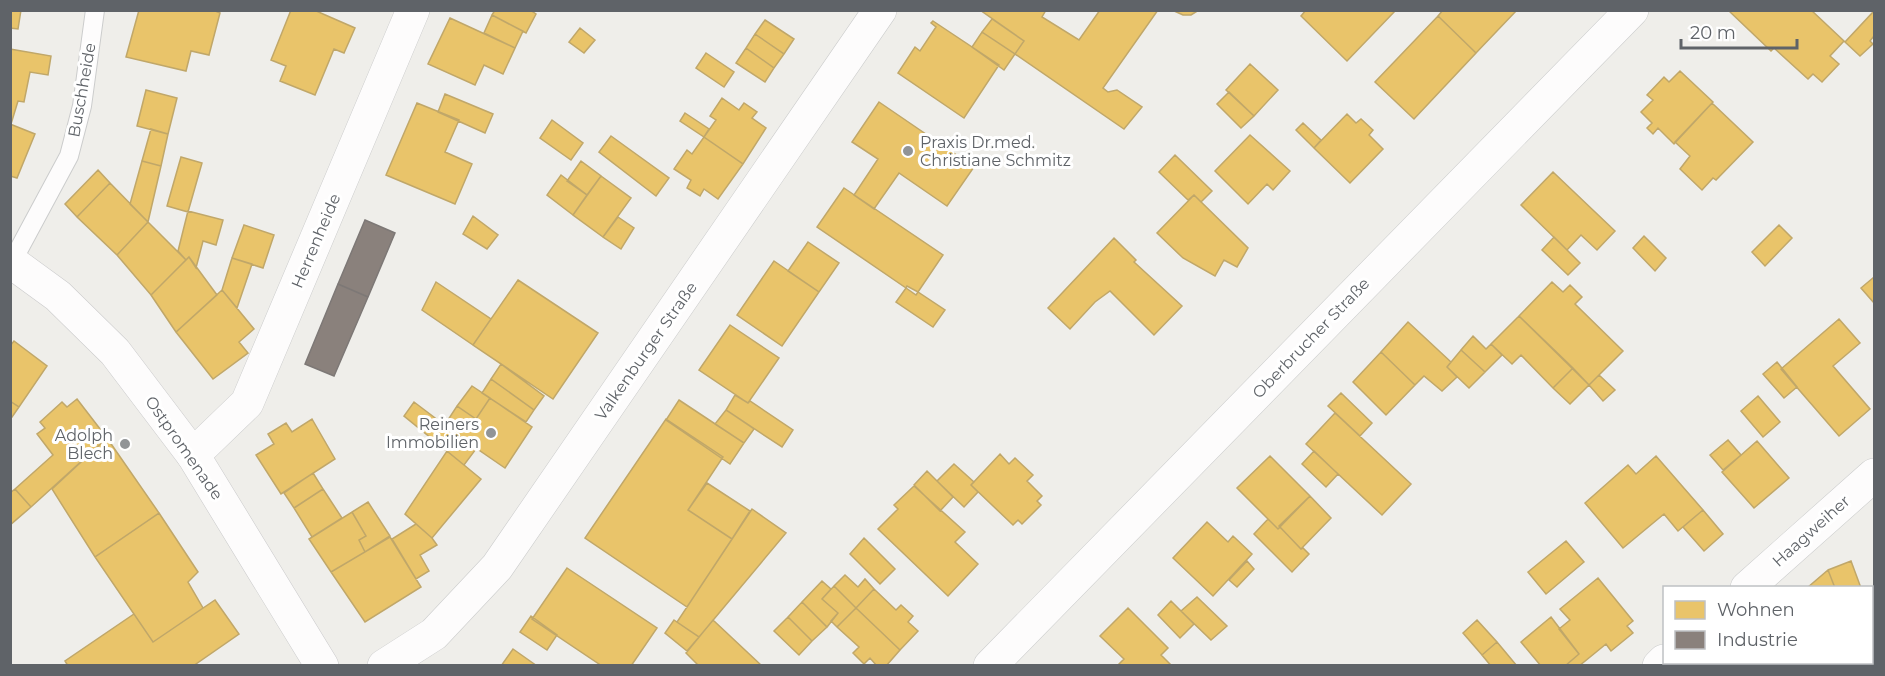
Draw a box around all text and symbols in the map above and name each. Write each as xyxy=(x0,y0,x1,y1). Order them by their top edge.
scale bar xyxy=(1681,12,1796,50)
text: 20 m xyxy=(1690,22,1736,44)
street label: Buschheide xyxy=(64,41,100,139)
place label: Praxis Dr.med. Christiane Schmitz xyxy=(920,133,1071,170)
marker: Praxis Dr.med. Christiane Schmitz xyxy=(901,144,915,158)
street label: Herrenheide xyxy=(288,191,344,291)
street label: Oberbrucher Straße xyxy=(1249,274,1373,402)
street label: Valkenburger Straße xyxy=(591,278,701,424)
street label: Ostpromenade xyxy=(141,392,227,504)
place label: Reiners Immobilien xyxy=(386,415,479,452)
place label: Adolph Blech xyxy=(55,426,113,463)
marker: Reiners Immobilien xyxy=(484,426,498,440)
marker: Adolph Blech xyxy=(118,437,132,451)
street label: Haagweiher xyxy=(1768,491,1854,571)
legend xyxy=(1663,586,1873,664)
text: Wohnen xyxy=(1717,599,1795,621)
text: Industrie xyxy=(1717,629,1798,651)

